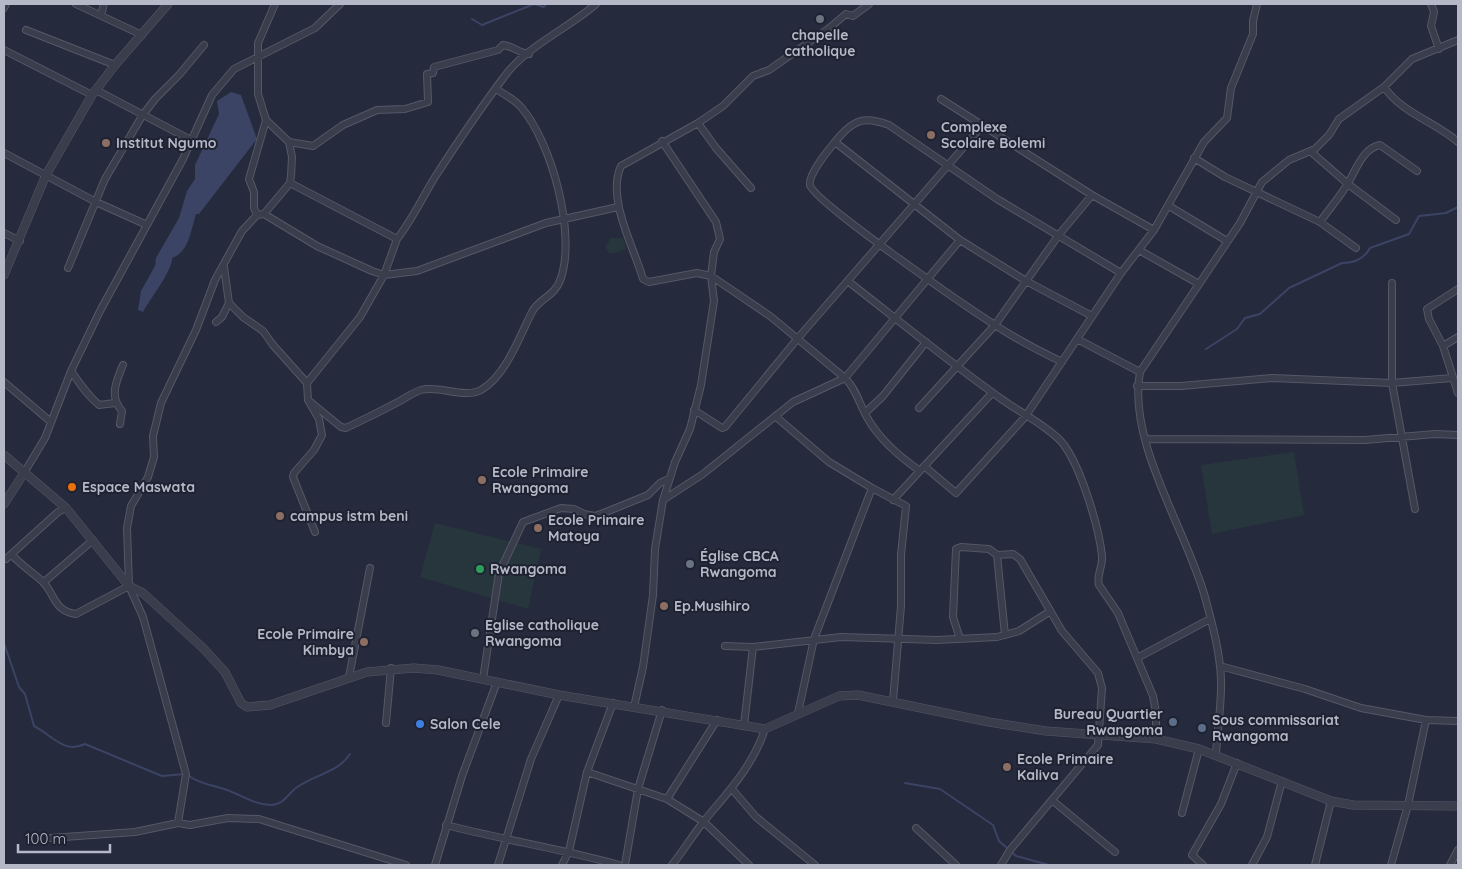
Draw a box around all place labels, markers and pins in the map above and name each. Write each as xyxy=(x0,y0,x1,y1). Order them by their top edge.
marker: chapelle catholique xyxy=(814,13,826,25)
place label: chapelle catholique xyxy=(784,26,856,60)
place label: Complexe Scolaire Bolemi xyxy=(941,118,1045,152)
marker: Complexe Scolaire Bolemi xyxy=(925,129,937,141)
place label: Institut Ngumo xyxy=(116,134,217,152)
marker: Institut Ngumo xyxy=(100,137,112,149)
place label: Ecole Primaire Rwangoma xyxy=(492,463,589,497)
marker: Ecole Primaire Rwangoma xyxy=(476,474,488,486)
place label: Espace Maswata xyxy=(82,478,195,496)
marker: Espace Maswata xyxy=(66,481,78,493)
place label: campus istm beni xyxy=(290,507,408,525)
marker: campus istm beni xyxy=(274,510,286,522)
place label: Ecole Primaire Matoya xyxy=(548,511,645,545)
marker: Ecole Primaire Matoya xyxy=(532,522,544,534)
place label: Église CBCA Rwangoma xyxy=(700,547,779,581)
marker: Église CBCA Rwangoma xyxy=(684,558,696,570)
place label: Rwangoma xyxy=(490,560,567,578)
marker: Rwangoma xyxy=(474,563,486,575)
place label: Ep.Musihiro xyxy=(674,597,750,615)
marker: Ep.Musihiro xyxy=(658,600,670,612)
place label: Eglise catholique Rwangoma xyxy=(485,616,599,650)
place label: Ecole Primaire Kimbya xyxy=(257,625,354,659)
marker: Eglise catholique Rwangoma xyxy=(469,627,481,639)
marker: Ecole Primaire Kimbya xyxy=(358,636,370,648)
place label: Bureau Quartier Rwangoma xyxy=(1054,705,1163,739)
place label: Sous commissariat Rwangoma xyxy=(1212,711,1340,745)
place label: Salon Cele xyxy=(430,715,501,733)
marker: Bureau Quartier Rwangoma xyxy=(1167,716,1179,728)
marker: Salon Cele xyxy=(414,718,426,730)
marker: Sous commissariat Rwangoma xyxy=(1196,722,1208,734)
place label: Ecole Primaire Kaliva xyxy=(1017,750,1114,784)
marker: Ecole Primaire Kaliva xyxy=(1001,761,1013,773)

